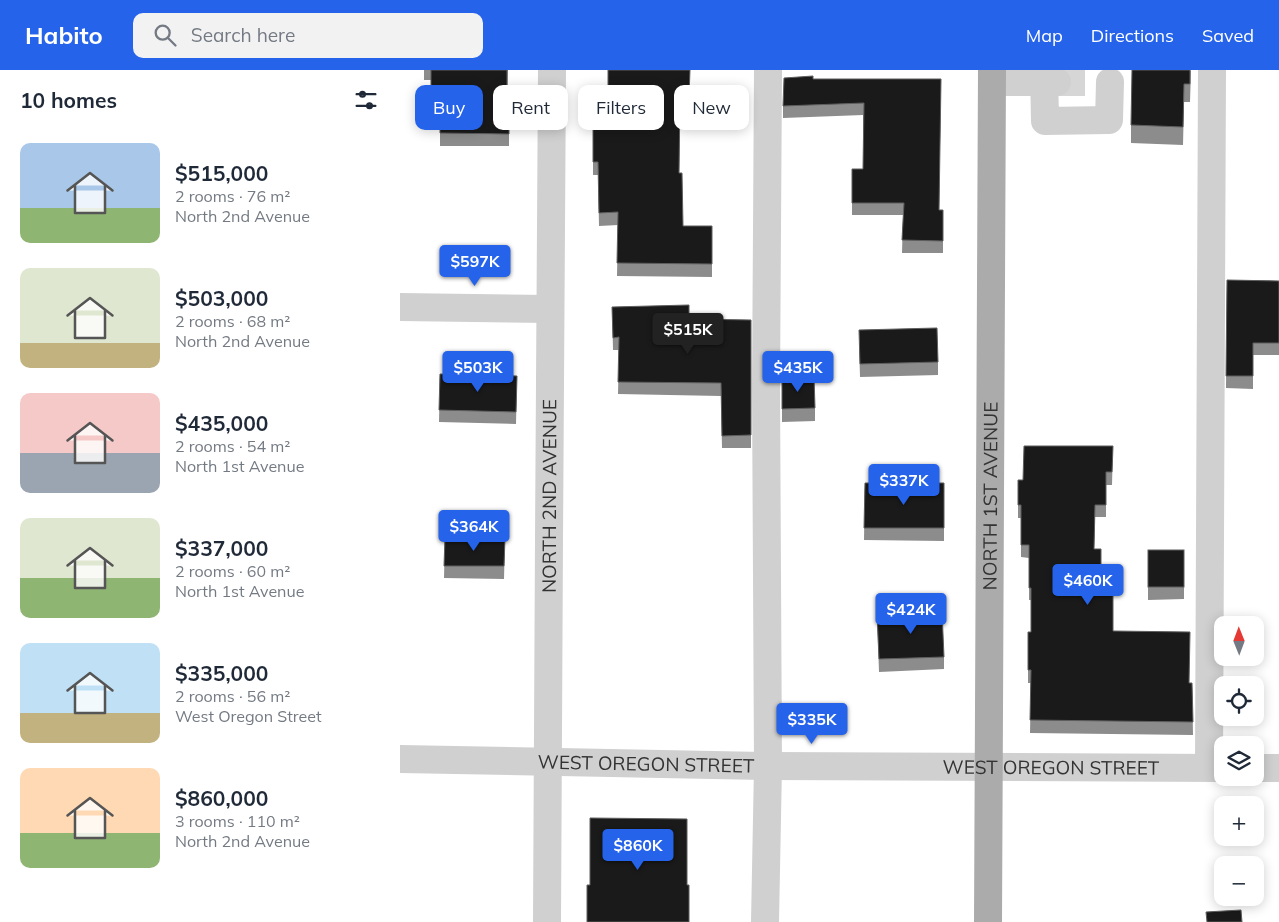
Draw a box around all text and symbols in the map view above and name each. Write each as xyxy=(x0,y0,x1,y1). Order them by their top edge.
search box xyxy=(133,13,483,58)
text: Habito xyxy=(25,20,103,50)
icon: search xyxy=(151,21,179,49)
text: Search here xyxy=(191,23,295,47)
text: Map xyxy=(1026,24,1063,47)
text: Directions xyxy=(1091,24,1174,47)
text: Saved xyxy=(1202,24,1254,47)
chip: Buy xyxy=(415,85,483,130)
chip: Rent xyxy=(493,85,568,130)
chip: Filters xyxy=(578,85,664,130)
chip: New xyxy=(674,85,749,130)
icon: filters xyxy=(352,86,380,114)
text: 10 homes xyxy=(20,87,117,113)
text: $515,000 xyxy=(175,160,268,186)
icon: home xyxy=(60,163,120,223)
text: 2 rooms · 76 m² xyxy=(175,186,290,206)
text: North 2nd Avenue xyxy=(175,206,310,226)
pin: $597K xyxy=(440,244,510,287)
text: $597K xyxy=(450,251,500,271)
text: $503,000 xyxy=(175,285,268,311)
icon: home xyxy=(60,288,120,348)
text: 2 rooms · 68 m² xyxy=(175,311,290,331)
pin: $515K xyxy=(653,312,723,355)
text: $515K xyxy=(663,319,713,339)
text: North 2nd Avenue xyxy=(175,331,310,351)
pin: $503K xyxy=(443,350,513,393)
pin: $435K xyxy=(763,350,833,393)
text: $503K xyxy=(453,357,503,377)
text: $435K xyxy=(773,357,823,377)
street label: NORTH 2ND AVENUE xyxy=(537,399,561,593)
street label: NORTH 1ST AVENUE xyxy=(978,402,1002,590)
text: $435,000 xyxy=(175,410,268,436)
icon: home xyxy=(60,413,120,473)
text: 2 rooms · 54 m² xyxy=(175,436,290,456)
text: North 1st Avenue xyxy=(175,456,304,476)
pin: $337K xyxy=(869,464,939,506)
text: $337K xyxy=(879,470,929,490)
pin: $364K xyxy=(439,510,509,552)
text: $364K xyxy=(449,516,499,536)
text: $337,000 xyxy=(175,535,268,561)
icon: home xyxy=(60,538,120,598)
text: 2 rooms · 60 m² xyxy=(175,561,290,581)
pin: $460K xyxy=(1053,564,1123,606)
text: $460K xyxy=(1063,570,1113,590)
text: North 1st Avenue xyxy=(175,581,304,601)
pin: $424K xyxy=(876,592,946,635)
text: $424K xyxy=(886,599,936,619)
north arrow xyxy=(1214,616,1264,666)
map controls xyxy=(1214,616,1264,906)
text: $335,000 xyxy=(175,660,268,686)
icon: home xyxy=(60,663,120,723)
button: locate xyxy=(1214,676,1264,726)
text: 2 rooms · 56 m² xyxy=(175,686,290,706)
pin: $335K xyxy=(777,702,847,745)
text: West Oregon Street xyxy=(175,706,322,726)
text: $335K xyxy=(787,709,837,729)
button: layers xyxy=(1214,736,1264,786)
street label: WEST OREGON STREET xyxy=(537,750,755,778)
street label: WEST OREGON STREET xyxy=(943,755,1160,780)
text: $860,000 xyxy=(175,785,268,811)
icon: home xyxy=(60,788,120,848)
button: + xyxy=(1214,796,1264,846)
text: 3 rooms · 110 m² xyxy=(175,811,300,831)
pin: $860K xyxy=(603,828,673,871)
text: North 2nd Avenue xyxy=(175,831,310,851)
text: $860K xyxy=(613,835,663,855)
button: − xyxy=(1214,856,1264,906)

